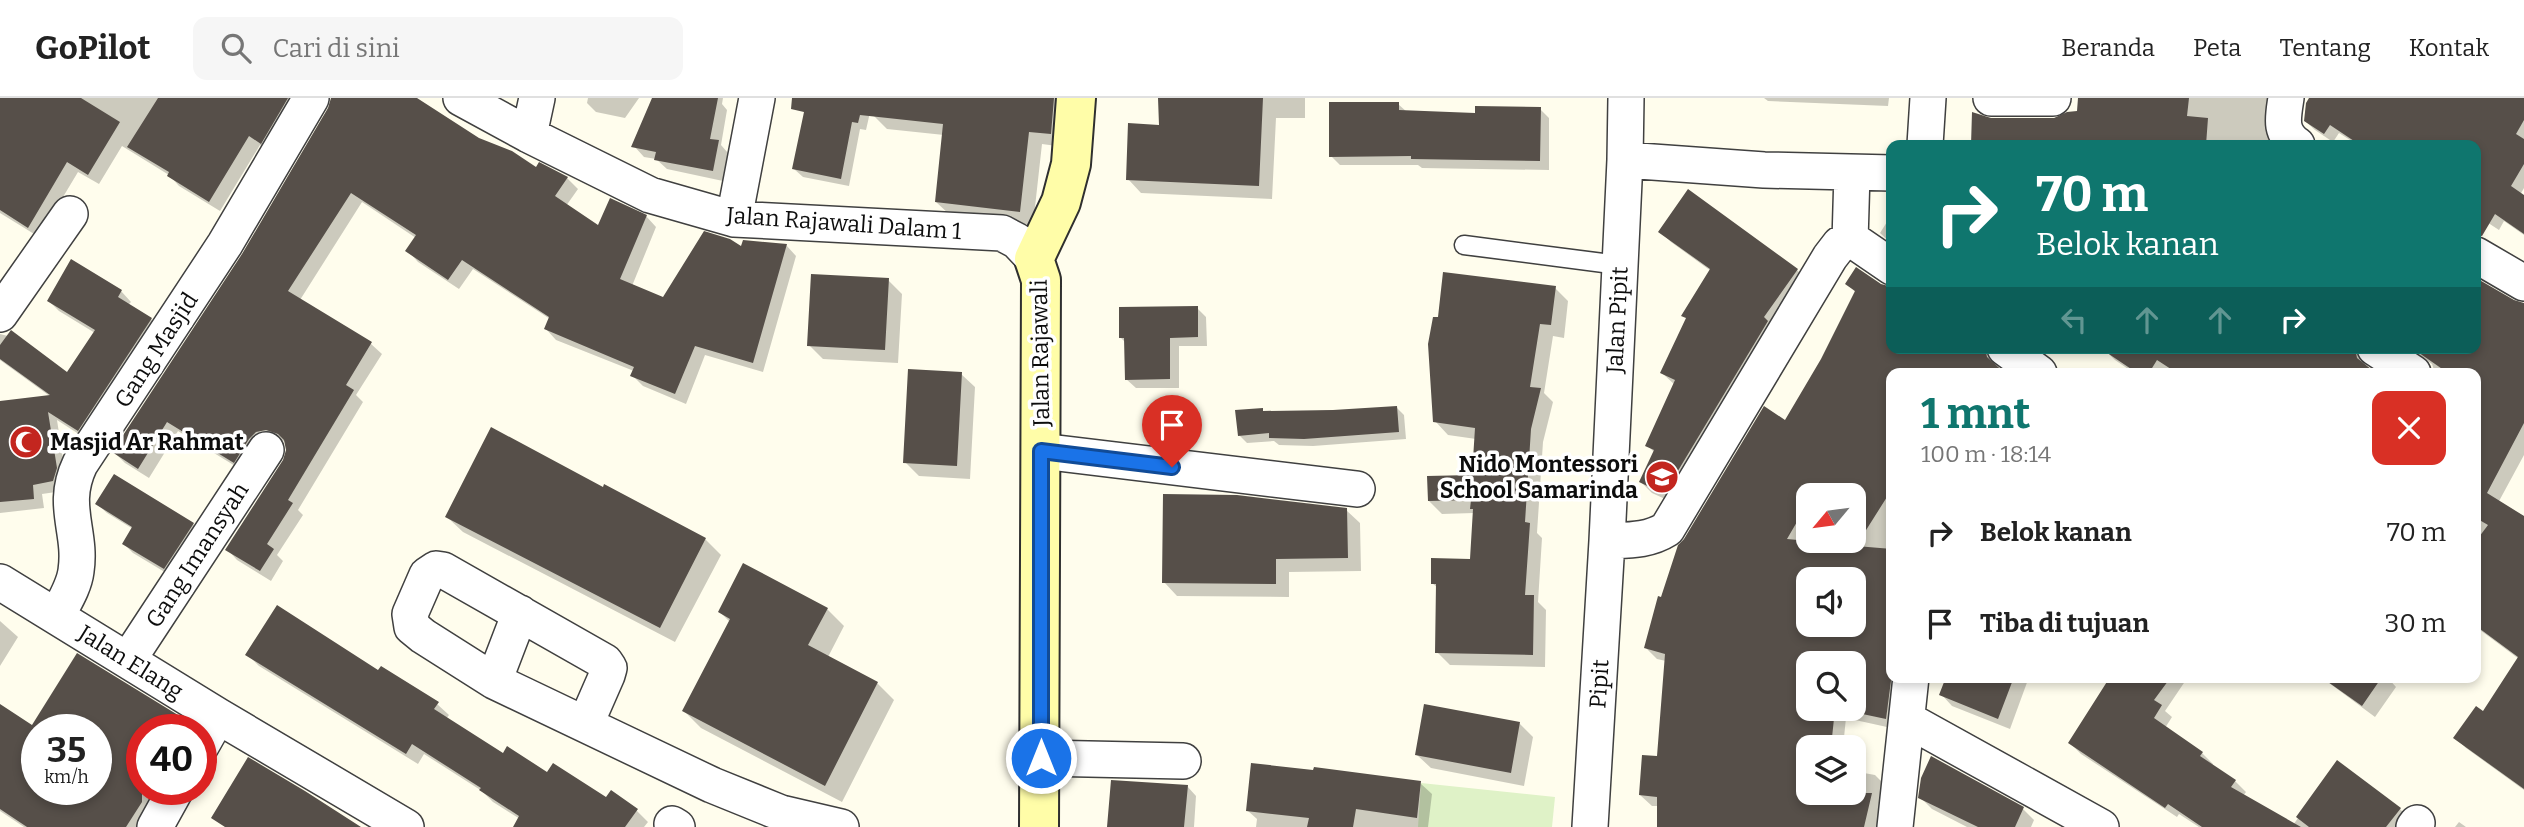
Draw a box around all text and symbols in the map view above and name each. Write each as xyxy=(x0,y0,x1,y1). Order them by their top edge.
search box xyxy=(193,17,683,80)
text: GoPilot xyxy=(35,28,151,68)
icon: search xyxy=(217,29,255,67)
text: Cari di sini xyxy=(273,33,400,64)
text: Beranda xyxy=(2061,34,2155,62)
text: Peta xyxy=(2193,34,2242,62)
text: Tentang xyxy=(2280,34,2371,62)
text: Kontak xyxy=(2409,34,2489,62)
text: 70 m xyxy=(2036,165,2148,224)
icon: right xyxy=(1921,168,2012,259)
street label: Jalan Rajawali Dalam 1 xyxy=(725,201,963,245)
text: Belok kanan xyxy=(2036,225,2219,263)
street label: Jalan Pipit xyxy=(1600,266,1634,375)
street label: Jalan Rajawali xyxy=(1025,279,1055,428)
street label: Gang Masjid xyxy=(108,287,204,413)
icon: left xyxy=(2055,301,2093,339)
icon: ahead xyxy=(2128,301,2166,339)
icon: ahead xyxy=(2201,301,2239,339)
icon: right xyxy=(2274,301,2312,339)
text: 1 mnt xyxy=(1921,389,2030,439)
button: close xyxy=(2372,391,2446,465)
pin xyxy=(1142,395,1202,467)
icon: arrive xyxy=(1153,406,1191,444)
mosque icon: Masjid Ar Rahmat xyxy=(7,423,45,461)
place label: Masjid Ar Rahmat xyxy=(50,428,244,456)
text: 100 m · 18:14 xyxy=(1921,440,2051,468)
place label: Nido Montessori School Samarinda xyxy=(1440,450,1638,504)
school or university icon: Nido Montessori School Samarinda xyxy=(1643,458,1681,496)
street label: Gang Imansyah xyxy=(140,477,254,633)
north arrow xyxy=(1796,483,1866,553)
map controls xyxy=(1796,483,1866,805)
icon: right xyxy=(1921,514,1959,552)
text: Belok kanan xyxy=(1980,517,2132,548)
text: 70 m xyxy=(2387,517,2446,548)
button: sound xyxy=(1796,567,1866,637)
icon: arrive xyxy=(1921,605,1959,643)
text: Tiba di tujuan xyxy=(1980,608,2149,639)
text: 30 m xyxy=(2385,608,2446,639)
street label: Jalan Elang xyxy=(73,618,189,705)
button: search xyxy=(1796,651,1866,721)
street label: Pipit xyxy=(1583,658,1615,710)
speed limit sign: 40 xyxy=(126,714,217,805)
position arrow xyxy=(1004,721,1078,795)
text: 35 xyxy=(47,729,86,771)
button: layers xyxy=(1796,735,1866,805)
text: km/h xyxy=(44,766,89,788)

